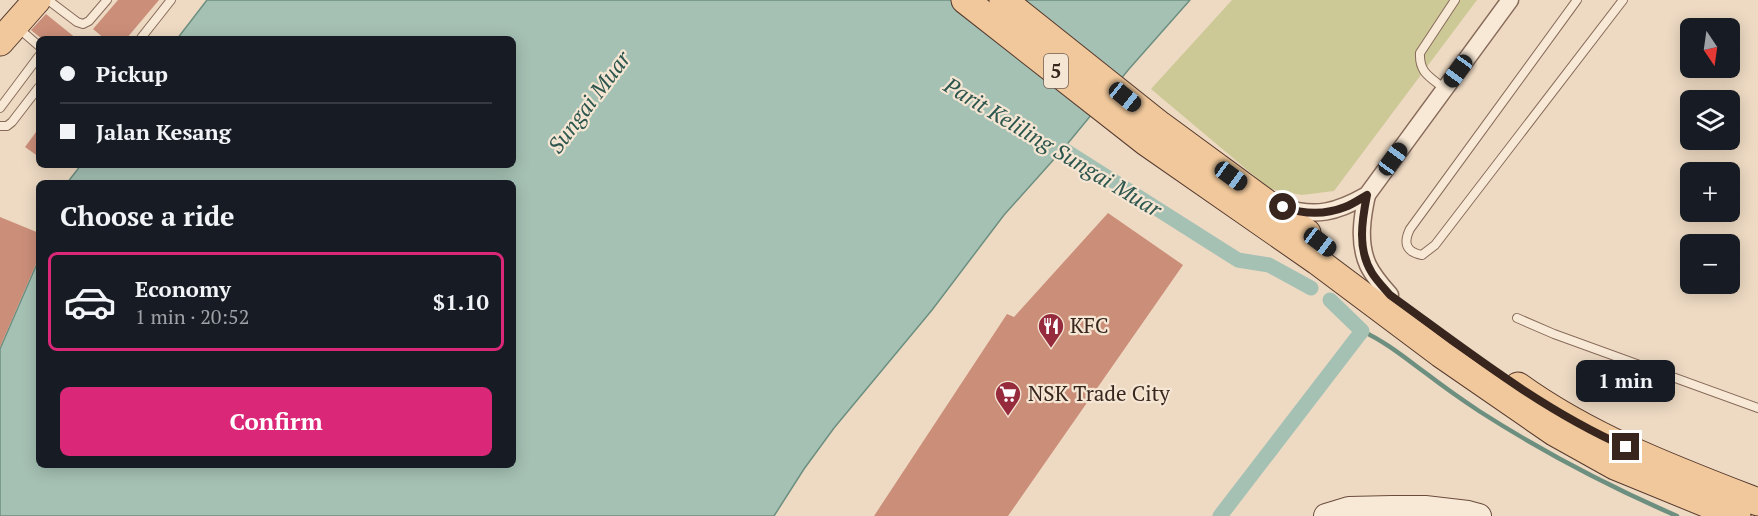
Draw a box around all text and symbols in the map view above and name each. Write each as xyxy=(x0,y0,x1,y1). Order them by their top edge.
north arrow xyxy=(1680,18,1740,78)
map controls xyxy=(1680,18,1740,294)
water label: Sungai Muar xyxy=(541,44,637,159)
car xyxy=(1440,51,1476,91)
road number: 5 xyxy=(1044,54,1068,88)
text: Pickup xyxy=(96,59,168,88)
water label: Parit Keliling Sungai Muar xyxy=(938,70,1169,224)
car xyxy=(1105,79,1145,115)
button: layers xyxy=(1680,90,1740,150)
text: Jalan Kesang xyxy=(96,117,231,146)
car xyxy=(1375,139,1411,179)
car xyxy=(1211,158,1251,194)
button: + xyxy=(1680,162,1740,222)
route start xyxy=(1269,193,1296,220)
text: Choose a ride xyxy=(60,198,235,234)
car xyxy=(1300,224,1340,260)
button: − xyxy=(1680,234,1740,294)
text: Economy xyxy=(135,274,231,303)
icon: car xyxy=(63,275,117,329)
text: $1.10 xyxy=(433,287,489,316)
text: 1 min · 20:52 xyxy=(135,303,249,330)
restaurant icon: KFC xyxy=(1036,311,1066,349)
place label: KFC xyxy=(1070,311,1109,339)
callout: 1 min xyxy=(1576,360,1676,402)
text: 1 min xyxy=(1598,367,1653,394)
supermarket icon: NSK Trade City xyxy=(993,379,1023,417)
place label: NSK Trade City xyxy=(1028,379,1170,407)
button: Confirm xyxy=(60,387,492,456)
route end xyxy=(1612,433,1639,460)

